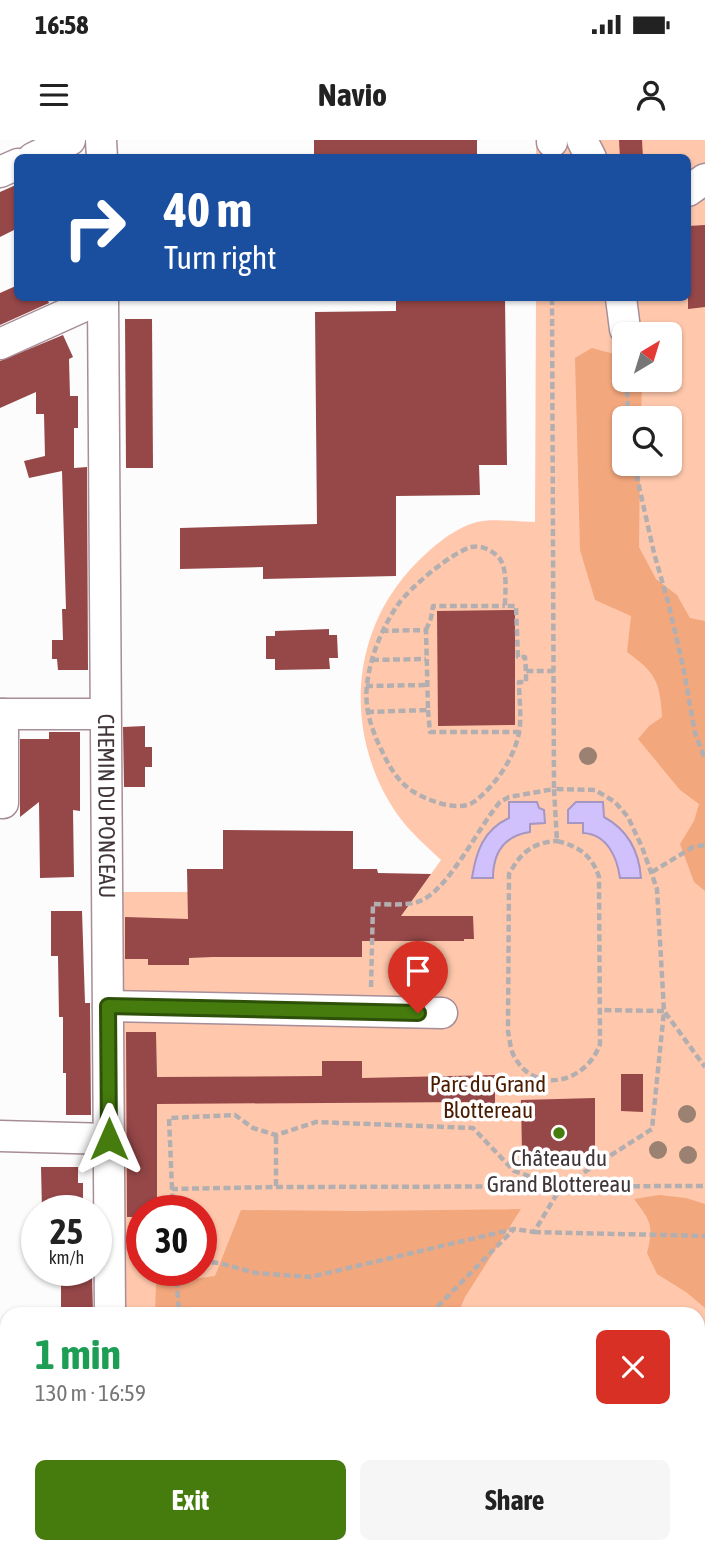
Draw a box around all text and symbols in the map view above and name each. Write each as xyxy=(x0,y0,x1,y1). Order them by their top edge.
text: 16:58 xyxy=(35,10,89,40)
icon: menu xyxy=(35,76,73,114)
text: Navio xyxy=(318,76,387,113)
icon: person xyxy=(632,76,670,114)
text: 40 m xyxy=(164,181,252,237)
icon: right xyxy=(49,182,140,273)
text: Turn right xyxy=(164,239,277,276)
north arrow xyxy=(612,322,682,392)
map controls xyxy=(612,322,682,476)
button: search xyxy=(612,406,682,476)
street label: CHEMIN DU PONCEAU xyxy=(93,714,120,898)
pin xyxy=(388,941,448,1013)
icon: arrive xyxy=(399,952,437,990)
park label: Parc du Grand Blottereau xyxy=(430,1071,546,1123)
position arrow xyxy=(72,1102,146,1176)
marker: Château du Grand Blottereau xyxy=(551,1125,567,1141)
place label: Château du Grand Blottereau xyxy=(487,1145,631,1197)
speed limit sign: 30 xyxy=(126,1195,217,1286)
text: 25 xyxy=(50,1211,83,1251)
text: km/h xyxy=(49,1247,84,1268)
text: 1 min xyxy=(35,1330,121,1378)
button: close xyxy=(596,1330,670,1404)
text: 130 m · 16:59 xyxy=(35,1380,146,1406)
button: Exit xyxy=(35,1460,346,1540)
button: Share xyxy=(360,1460,670,1540)

